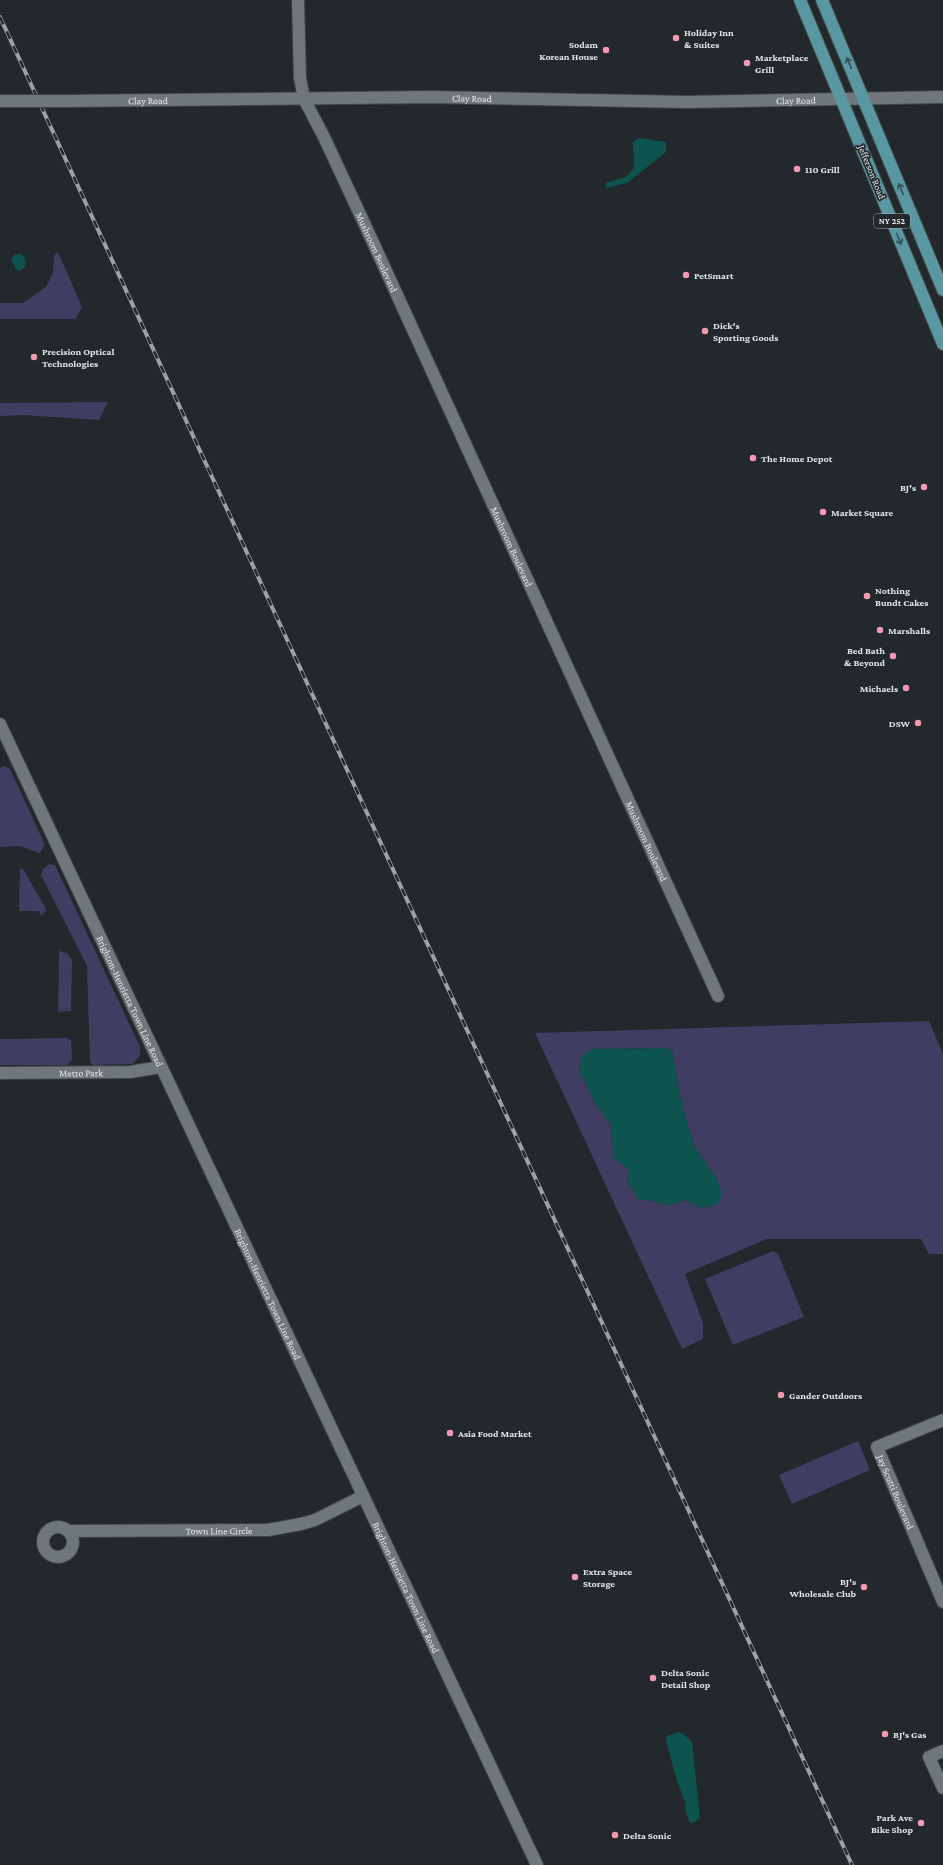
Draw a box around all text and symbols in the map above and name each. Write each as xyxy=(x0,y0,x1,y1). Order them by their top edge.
place label: Holiday Inn & Suites xyxy=(684,27,734,50)
marker: Holiday Inn & Suites xyxy=(671,33,681,43)
place label: Sodam Korean House xyxy=(539,39,599,62)
marker: Sodam Korean House xyxy=(601,45,611,55)
place label: Marketplace Grill xyxy=(755,52,809,75)
marker: Marketplace Grill xyxy=(742,58,752,68)
one-way arrow xyxy=(845,58,852,70)
street label: Clay Road xyxy=(452,92,493,104)
street label: Clay Road xyxy=(128,94,169,106)
street label: Clay Road xyxy=(776,94,817,106)
street label: Jefferson Road xyxy=(856,142,888,201)
marker: 110 Grill xyxy=(792,164,802,174)
place label: 110 Grill xyxy=(805,164,840,175)
one-way arrow xyxy=(897,184,905,196)
street label: Mushroom Boulevard xyxy=(354,210,401,294)
road number: NY 252 xyxy=(874,214,910,228)
one-way arrow xyxy=(896,232,904,244)
marker: PetSmart xyxy=(681,270,691,280)
place label: PetSmart xyxy=(694,270,734,281)
place label: Dick's Sporting Goods xyxy=(713,320,778,343)
marker: Dick's Sporting Goods xyxy=(700,326,710,336)
place label: Precision Optical Technologies xyxy=(42,346,114,369)
marker: Precision Optical Technologies xyxy=(29,352,39,362)
marker: The Home Depot xyxy=(748,453,758,463)
place label: The Home Depot xyxy=(761,453,833,464)
place label: BJ's xyxy=(900,482,916,493)
marker: BJ's xyxy=(919,482,929,492)
street label: Mushroom Boulevard xyxy=(489,505,536,589)
marker: Market Square xyxy=(818,507,828,517)
place label: Market Square xyxy=(831,507,894,518)
place label: Nothing Bundt Cakes xyxy=(875,585,928,608)
marker: Nothing Bundt Cakes xyxy=(862,591,872,601)
marker: Marshalls xyxy=(875,625,885,635)
place label: Marshalls xyxy=(888,625,930,636)
place label: Bed Bath & Beyond xyxy=(844,645,886,668)
marker: Bed Bath & Beyond xyxy=(888,651,898,661)
place label: Michaels xyxy=(860,683,898,694)
marker: Michaels xyxy=(901,683,911,693)
place label: DSW xyxy=(889,718,910,729)
marker: DSW xyxy=(913,718,923,728)
street label: Mushroom Boulevard xyxy=(624,799,670,883)
street label: Brighton-Henrietta Town Line Road xyxy=(95,934,166,1069)
street label: Metro Park xyxy=(59,1067,103,1078)
street label: Brighton-Henrietta Town Line Road xyxy=(233,1227,304,1362)
marker: Gander Outdoors xyxy=(776,1390,786,1400)
place label: Gander Outdoors xyxy=(789,1390,862,1401)
marker: Asia Food Market xyxy=(445,1428,455,1438)
place label: Asia Food Market xyxy=(457,1428,532,1439)
street label: Jay Scutti Boulevard xyxy=(875,1452,917,1531)
street label: Brighton-Henrietta Town Line Road xyxy=(371,1520,442,1655)
street label: Town Line Circle xyxy=(185,1525,253,1536)
place label: Extra Space Storage xyxy=(583,1566,632,1589)
marker: Extra Space Storage xyxy=(570,1572,580,1582)
place label: BJ's Wholesale Club xyxy=(788,1576,857,1599)
marker: BJ's Wholesale Club xyxy=(859,1582,869,1592)
place label: Delta Sonic Detail Shop xyxy=(661,1667,711,1690)
marker: Delta Sonic Detail Shop xyxy=(648,1673,658,1683)
marker: BJ's Gas xyxy=(880,1729,890,1739)
place label: BJ's Gas xyxy=(893,1729,926,1740)
place label: Park Ave Bike Shop xyxy=(871,1812,913,1835)
marker: Park Ave Bike Shop xyxy=(916,1818,926,1828)
marker: Delta Sonic xyxy=(610,1830,620,1840)
place label: Delta Sonic xyxy=(623,1830,672,1841)

